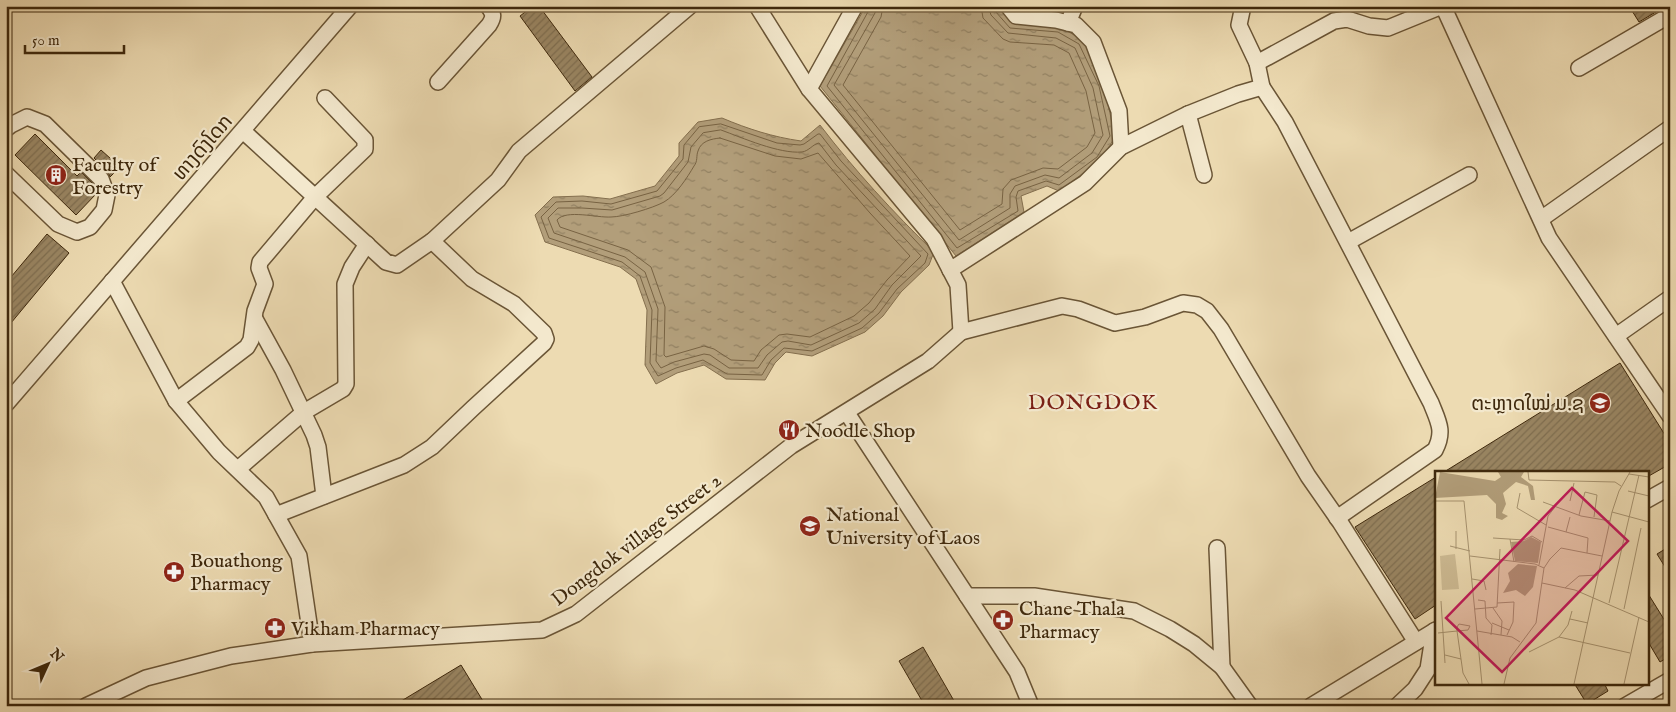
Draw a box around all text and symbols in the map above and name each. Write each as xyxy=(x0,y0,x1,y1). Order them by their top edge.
scale bar xyxy=(25,22,124,54)
text: 50 m xyxy=(32,31,60,50)
street label: ທາງດົງໂດກ xyxy=(168,110,239,186)
place label: Faculty of Forestry xyxy=(72,153,160,201)
building icon: Faculty of Forestry xyxy=(44,163,68,187)
district label: DONGDOK xyxy=(1028,389,1158,417)
school or university icon: ຕະຫຼາດໃໝ່ ມ.ຊ xyxy=(1588,391,1612,415)
place label: ຕະຫຼາດໃໝ່ ມ.ຊ xyxy=(1471,392,1584,417)
restaurant icon: Noodle Shop xyxy=(777,418,801,442)
place label: Noodle Shop xyxy=(805,419,915,444)
street label: Dongdok village Street 2 xyxy=(547,468,727,612)
inset map xyxy=(1435,471,1648,684)
place label: National University of Laos xyxy=(826,503,980,551)
school or university icon: National University of Laos xyxy=(798,514,822,538)
place label: Bouathong Pharmacy xyxy=(190,549,284,597)
pharmacy icon: Bouathong Pharmacy xyxy=(162,560,186,584)
place label: Chane Thala Pharmacy xyxy=(1019,597,1125,645)
pharmacy icon: Chane Thala Pharmacy xyxy=(991,608,1015,632)
pharmacy icon: Vikham Pharmacy xyxy=(263,616,287,640)
place label: Vikham Pharmacy xyxy=(290,617,440,642)
north arrow xyxy=(22,640,72,690)
text: N xyxy=(45,644,67,666)

